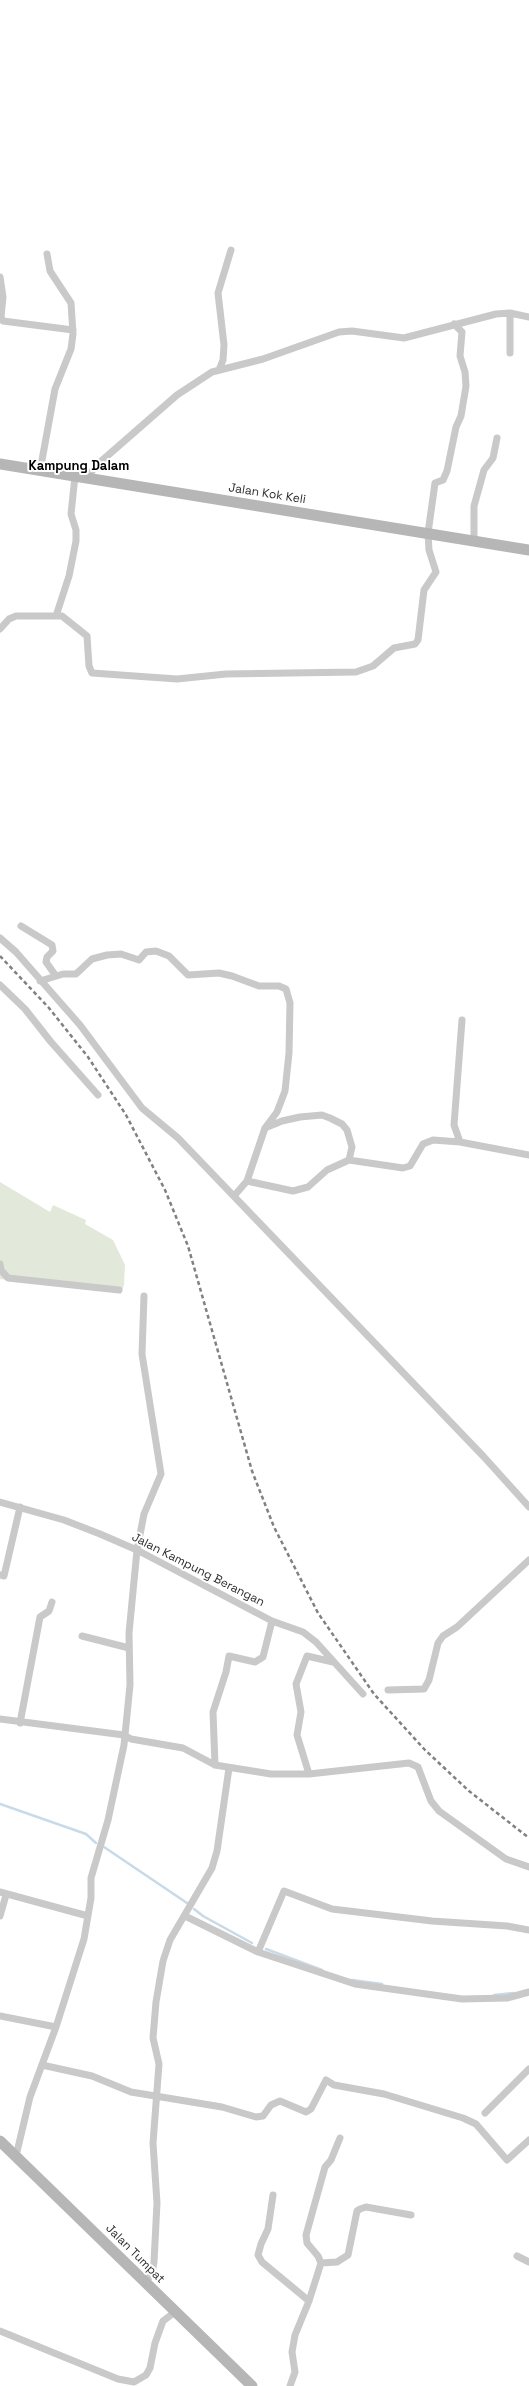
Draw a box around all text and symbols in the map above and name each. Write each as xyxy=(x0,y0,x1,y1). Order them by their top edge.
district label: Kampung Dalam xyxy=(29,458,129,474)
street label: Jalan Kok Keli xyxy=(227,481,307,507)
street label: Jalan Kampung Berangan xyxy=(129,1530,267,1610)
street label: Jalan Tumpat xyxy=(102,2221,168,2287)

